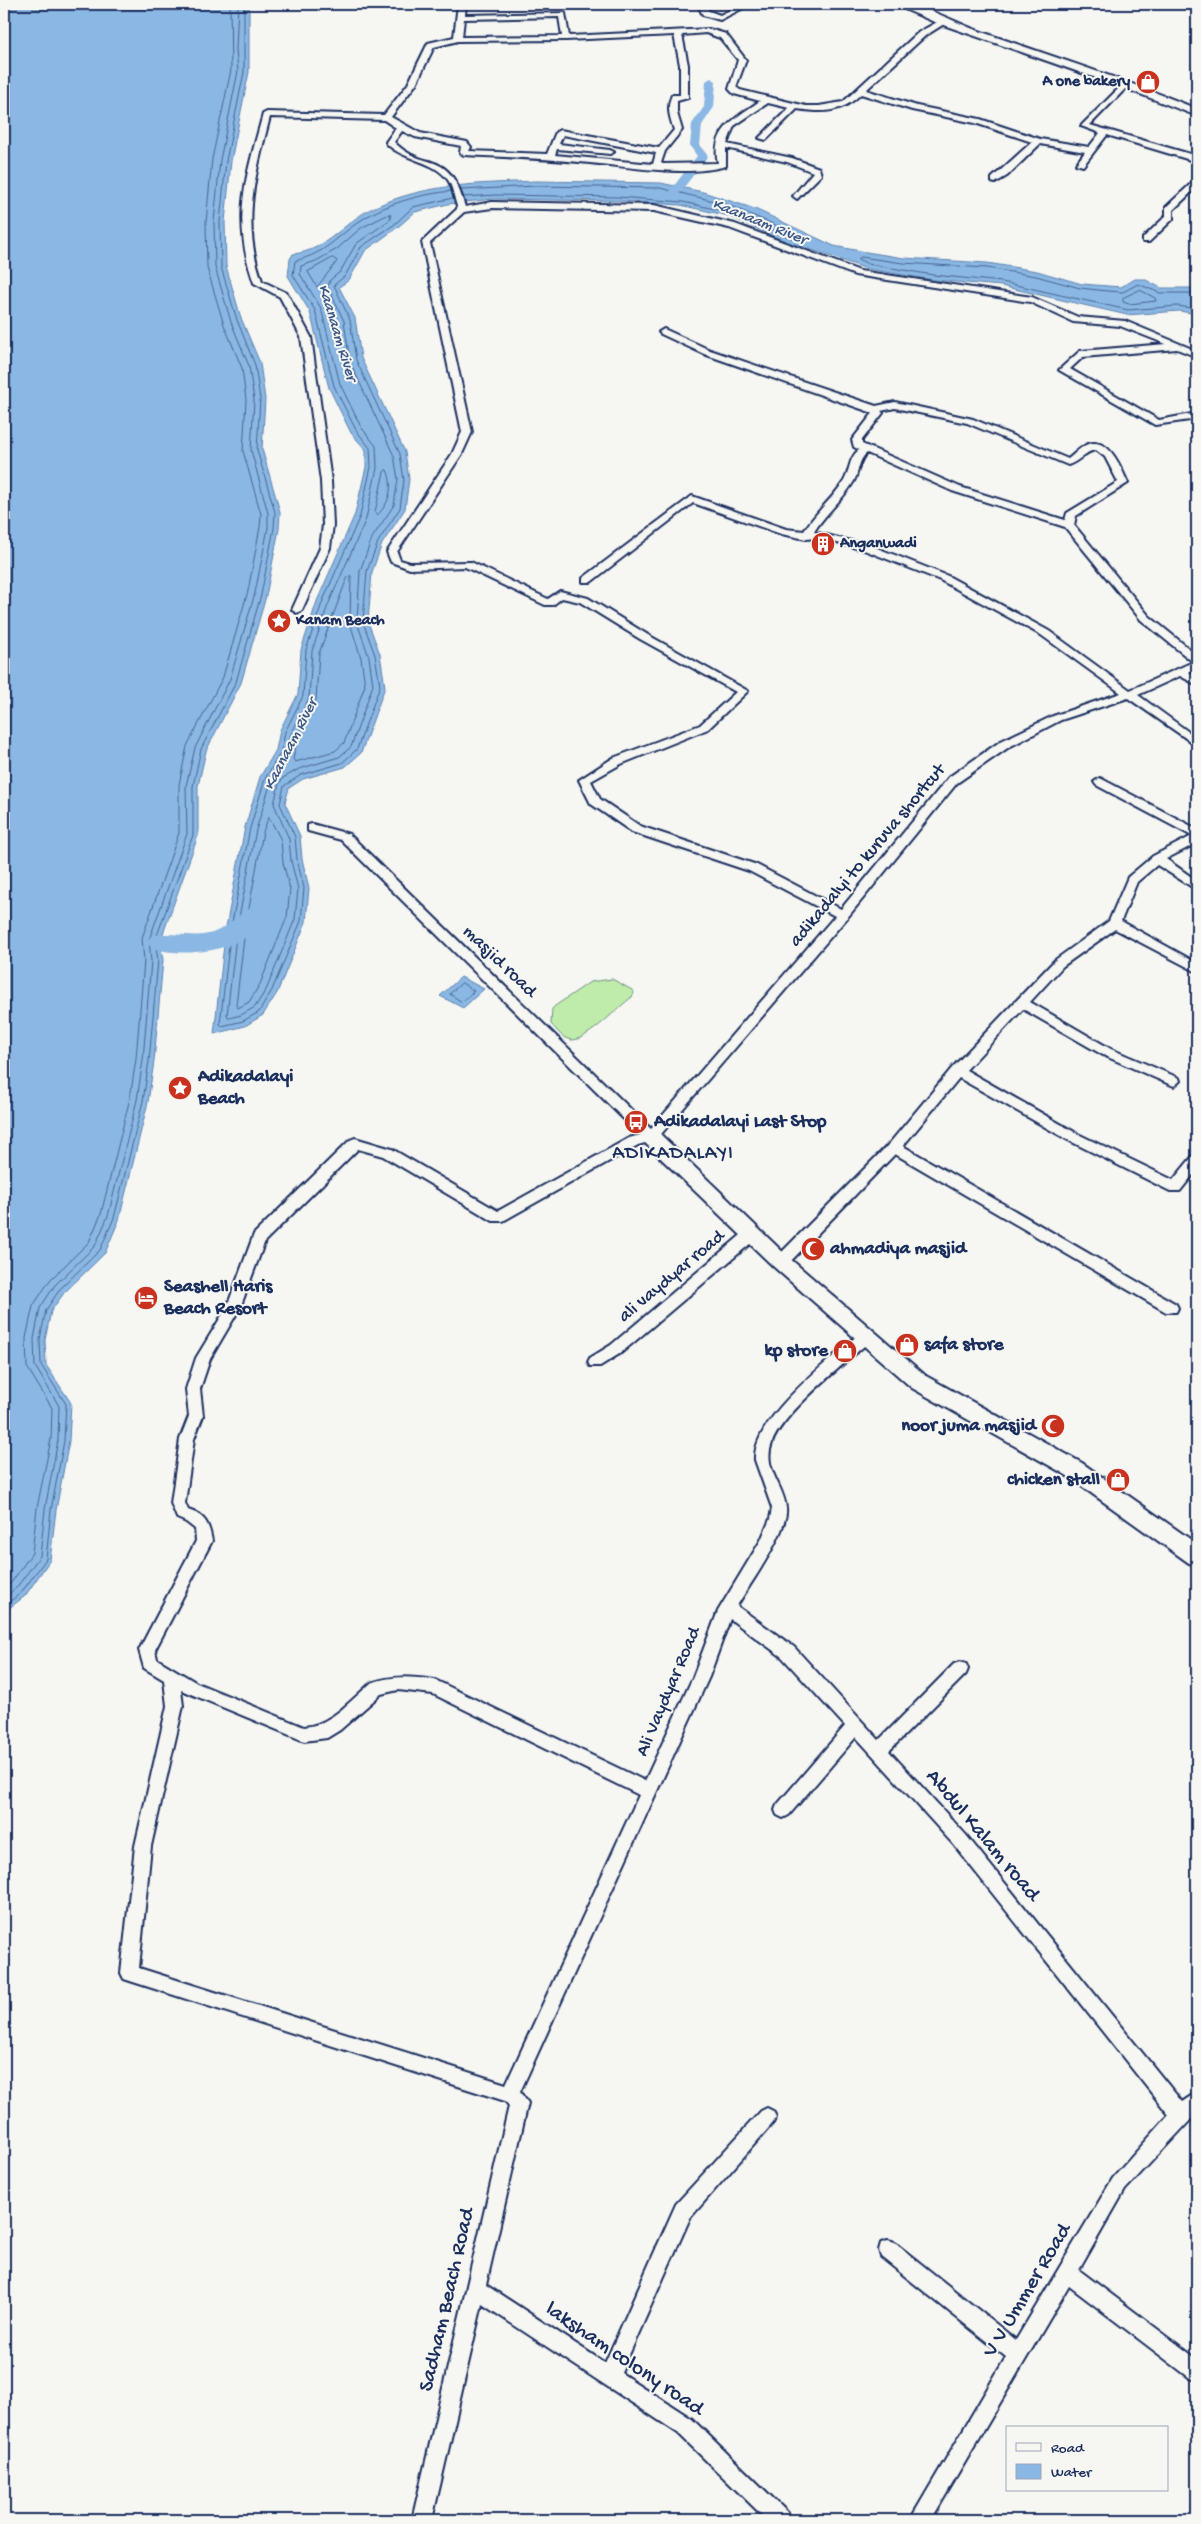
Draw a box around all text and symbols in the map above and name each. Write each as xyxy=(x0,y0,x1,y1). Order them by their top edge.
shop icon: A one bakery xyxy=(1135,69,1161,95)
place label: A one bakery xyxy=(1042,73,1130,92)
water label: Kaanaam River xyxy=(709,195,812,252)
water label: Kaanaam River xyxy=(312,282,361,387)
building icon: Anganwadi xyxy=(810,531,836,557)
place label: Anganwadi xyxy=(839,535,917,554)
place icon: Kanam Beach xyxy=(266,608,292,634)
place label: Kanam Beach xyxy=(295,612,385,631)
water label: Kaanaam River xyxy=(261,693,325,794)
street label: adikadalyi to kuruva shortcut xyxy=(785,758,953,952)
street label: masjid road xyxy=(457,921,542,1004)
place label: Adikadalayi Beach xyxy=(197,1066,293,1111)
place icon: Adikadalayi Beach xyxy=(167,1075,193,1101)
bus stop icon: Adikadalayi Last Stop xyxy=(623,1109,649,1135)
place label: Adikadalayi Last Stop xyxy=(653,1111,827,1134)
district label: ADIKADALAYI xyxy=(612,1143,734,1166)
street label: ali vaydyar road xyxy=(614,1225,731,1328)
mosque icon: ahmadiya masjid xyxy=(800,1236,826,1262)
place label: ahmadiya masjid xyxy=(829,1238,968,1261)
place label: Seashell Haris Beach Resort xyxy=(163,1276,273,1321)
hotel icon: Seashell Haris Beach Resort xyxy=(133,1285,159,1311)
shop icon: safa store xyxy=(894,1332,920,1358)
place label: safa store xyxy=(924,1334,1005,1357)
shop icon: kp store xyxy=(832,1338,858,1364)
place label: kp store xyxy=(765,1340,829,1363)
mosque icon: noor juma masjid xyxy=(1040,1413,1066,1439)
place label: noor juma masjid xyxy=(901,1415,1038,1438)
shop icon: chicken stall xyxy=(1105,1467,1131,1493)
place label: chicken stall xyxy=(1007,1469,1100,1492)
street label: Ali Vaydyar Road xyxy=(631,1622,707,1760)
street label: Abdul Kalam road xyxy=(919,1765,1046,1909)
street label: Sadham Beach Road xyxy=(414,2204,482,2394)
street label: V V Ummer Road xyxy=(977,2218,1079,2363)
street label: laksham colony road xyxy=(540,2297,710,2424)
legend xyxy=(1006,2426,1168,2492)
text: Road xyxy=(1051,2440,1085,2458)
text: Water xyxy=(1051,2464,1093,2482)

